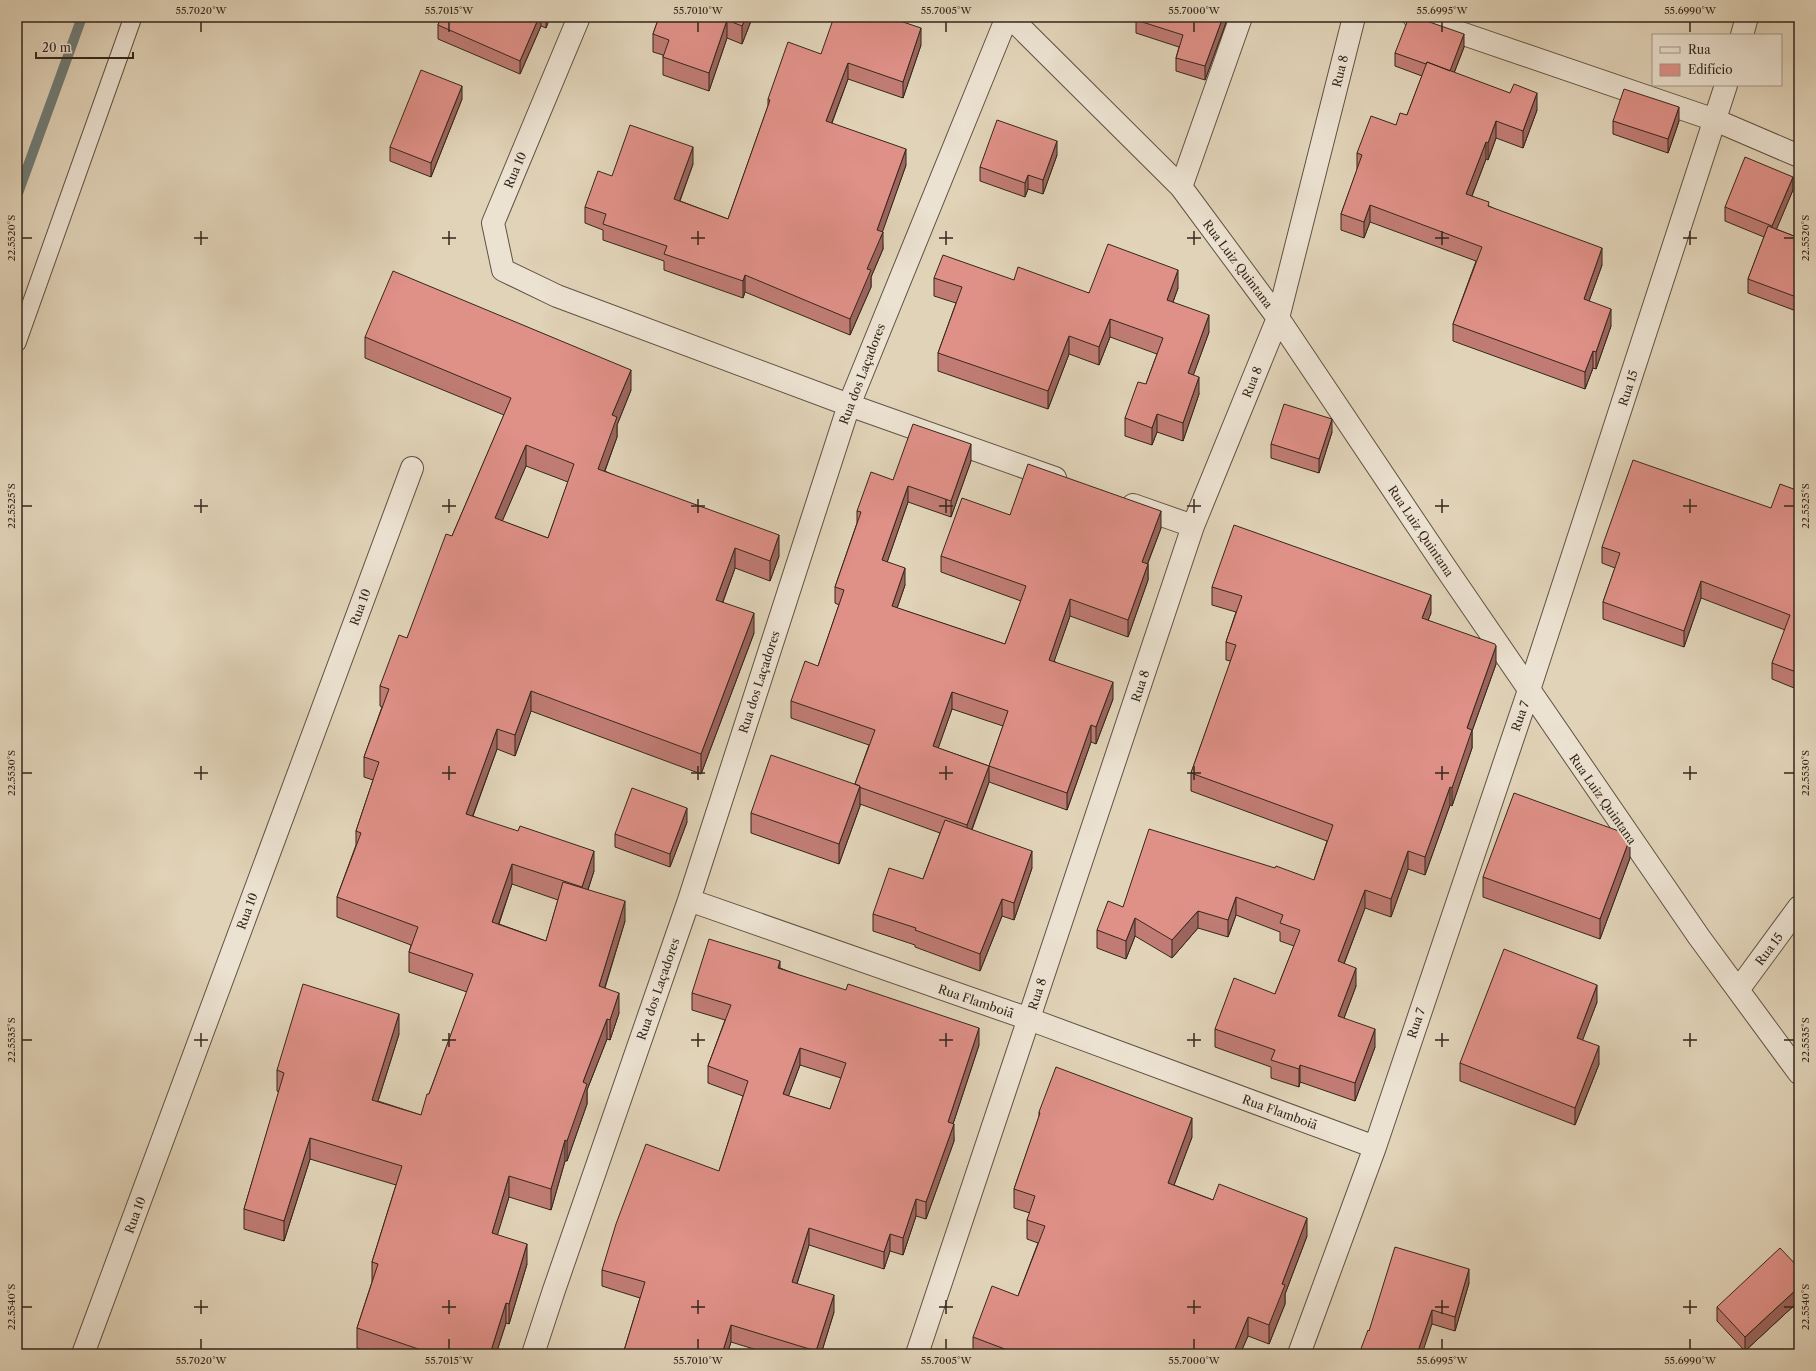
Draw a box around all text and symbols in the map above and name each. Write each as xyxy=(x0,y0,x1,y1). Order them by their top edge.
text: 55.7020°W xyxy=(176,4,228,17)
text: 55.7015°W xyxy=(425,4,474,17)
text: 55.7010°W xyxy=(673,4,724,17)
text: 55.7005°W xyxy=(921,4,972,17)
text: 55.7000°W xyxy=(1168,4,1221,17)
text: 55.6995°W xyxy=(1417,4,1468,17)
text: 55.6990°W xyxy=(1664,4,1717,17)
scale bar xyxy=(36,34,133,60)
legend xyxy=(1652,34,1782,86)
text: 20 m xyxy=(42,40,71,55)
text: Rua xyxy=(1688,42,1711,57)
street label: Rua 8 xyxy=(1329,53,1351,89)
text: Edifício xyxy=(1688,62,1733,77)
street label: Rua 10 xyxy=(501,149,529,191)
text: 22.5520°S xyxy=(5,215,18,261)
text: 22.5520°S xyxy=(1799,215,1812,261)
street label: Rua Luiz Quintana xyxy=(1200,217,1277,312)
street label: Rua dos Laçadores xyxy=(836,321,888,427)
street label: Rua 8 xyxy=(1239,364,1265,400)
street label: Rua 15 xyxy=(1615,368,1641,408)
text: 22.5525°S xyxy=(5,483,18,529)
street label: Rua Luiz Quintana xyxy=(1385,483,1457,580)
text: 22.5525°S xyxy=(1799,483,1812,529)
street label: Rua 10 xyxy=(346,586,374,628)
street label: Rua dos Laçadores xyxy=(735,629,783,735)
street label: Rua 8 xyxy=(1128,668,1152,704)
street label: Rua 7 xyxy=(1508,699,1532,733)
text: 22.5530°S xyxy=(5,750,18,796)
text: 22.5530°S xyxy=(1799,750,1812,796)
street label: Rua Luiz Quintana xyxy=(1566,751,1640,848)
street label: Rua 10 xyxy=(233,890,261,932)
street label: Rua 15 xyxy=(1752,930,1786,968)
street label: Rua dos Laçadores xyxy=(633,936,683,1042)
street label: Rua 8 xyxy=(1025,976,1049,1012)
street label: Rua Flamboiã xyxy=(936,981,1016,1021)
street label: Rua 7 xyxy=(1404,1006,1428,1040)
text: 22.5535°S xyxy=(5,1017,18,1063)
text: 22.5535°S xyxy=(1799,1017,1812,1063)
street label: Rua Flamboiã xyxy=(1240,1091,1320,1133)
street label: Rua 10 xyxy=(121,1194,149,1236)
text: 22.5540°S xyxy=(5,1284,18,1330)
text: 22.5540°S xyxy=(1799,1284,1812,1330)
text: 55.7020°W xyxy=(176,1354,228,1367)
text: 55.7015°W xyxy=(425,1354,474,1367)
text: 55.7010°W xyxy=(673,1354,724,1367)
text: 55.7005°W xyxy=(921,1354,972,1367)
text: 55.7000°W xyxy=(1168,1354,1221,1367)
text: 55.6995°W xyxy=(1417,1354,1468,1367)
text: 55.6990°W xyxy=(1664,1354,1717,1367)

